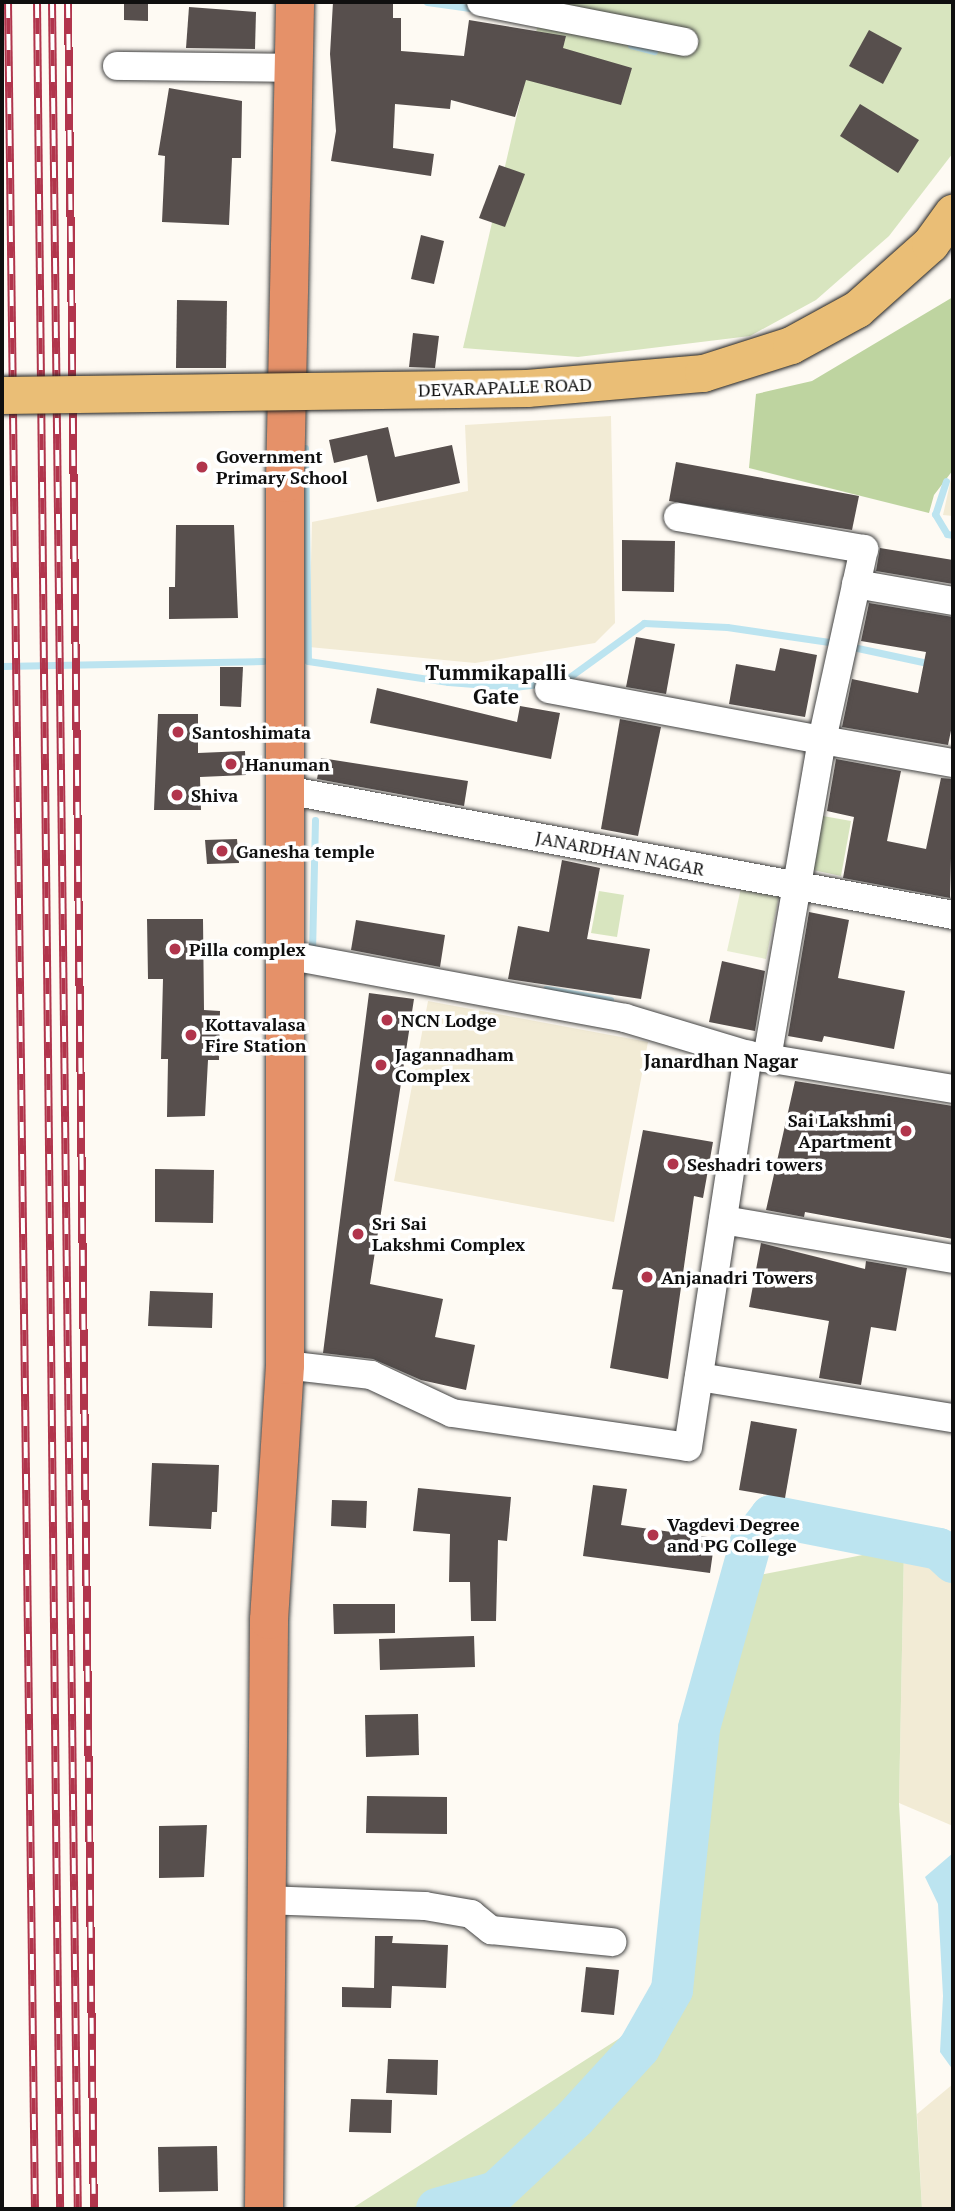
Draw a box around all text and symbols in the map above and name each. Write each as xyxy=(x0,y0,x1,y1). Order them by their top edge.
street label: DEVARAPALLE ROAD xyxy=(418,373,592,401)
place label: Government Primary School xyxy=(216,446,348,489)
marker: Government Primary School xyxy=(194,459,210,475)
district label: Tummikapalli Gate xyxy=(425,659,567,709)
place label: Santoshimata xyxy=(192,721,311,743)
marker: Santoshimata xyxy=(170,724,186,740)
place label: Hanuman xyxy=(245,753,330,775)
marker: Hanuman xyxy=(223,756,239,772)
place label: Shiva xyxy=(191,784,238,806)
marker: Shiva xyxy=(169,787,185,803)
street label: JANARDHAN NAGAR xyxy=(534,826,706,880)
place label: Ganesha temple xyxy=(236,840,375,862)
marker: Ganesha temple xyxy=(214,843,230,859)
place label: Pilla complex xyxy=(189,938,305,960)
marker: Pilla complex xyxy=(167,941,183,957)
place label: NCN Lodge xyxy=(401,1009,497,1031)
marker: NCN Lodge xyxy=(379,1012,395,1028)
place label: Kottavalasa Fire Station xyxy=(205,1014,306,1056)
marker: Kottavalasa Fire Station xyxy=(183,1027,199,1043)
place label: Jagannadham Complex xyxy=(395,1044,514,1086)
district label: Janardhan Nagar xyxy=(644,1050,798,1072)
marker: Jagannadham Complex xyxy=(373,1057,389,1073)
place label: Sai Lakshmi Apartment xyxy=(788,1110,892,1152)
marker: Sai Lakshmi Apartment xyxy=(898,1123,914,1139)
place label: Seshadri towers xyxy=(687,1153,823,1175)
marker: Seshadri towers xyxy=(665,1156,681,1172)
place label: Sri Sai Lakshmi Complex xyxy=(372,1213,525,1256)
marker: Sri Sai Lakshmi Complex xyxy=(350,1226,366,1242)
place label: Anjanadri Towers xyxy=(661,1266,813,1288)
marker: Anjanadri Towers xyxy=(639,1269,655,1285)
place label: Vagdevi Degree and PG College xyxy=(667,1514,800,1556)
marker: Vagdevi Degree and PG College xyxy=(645,1527,661,1543)

